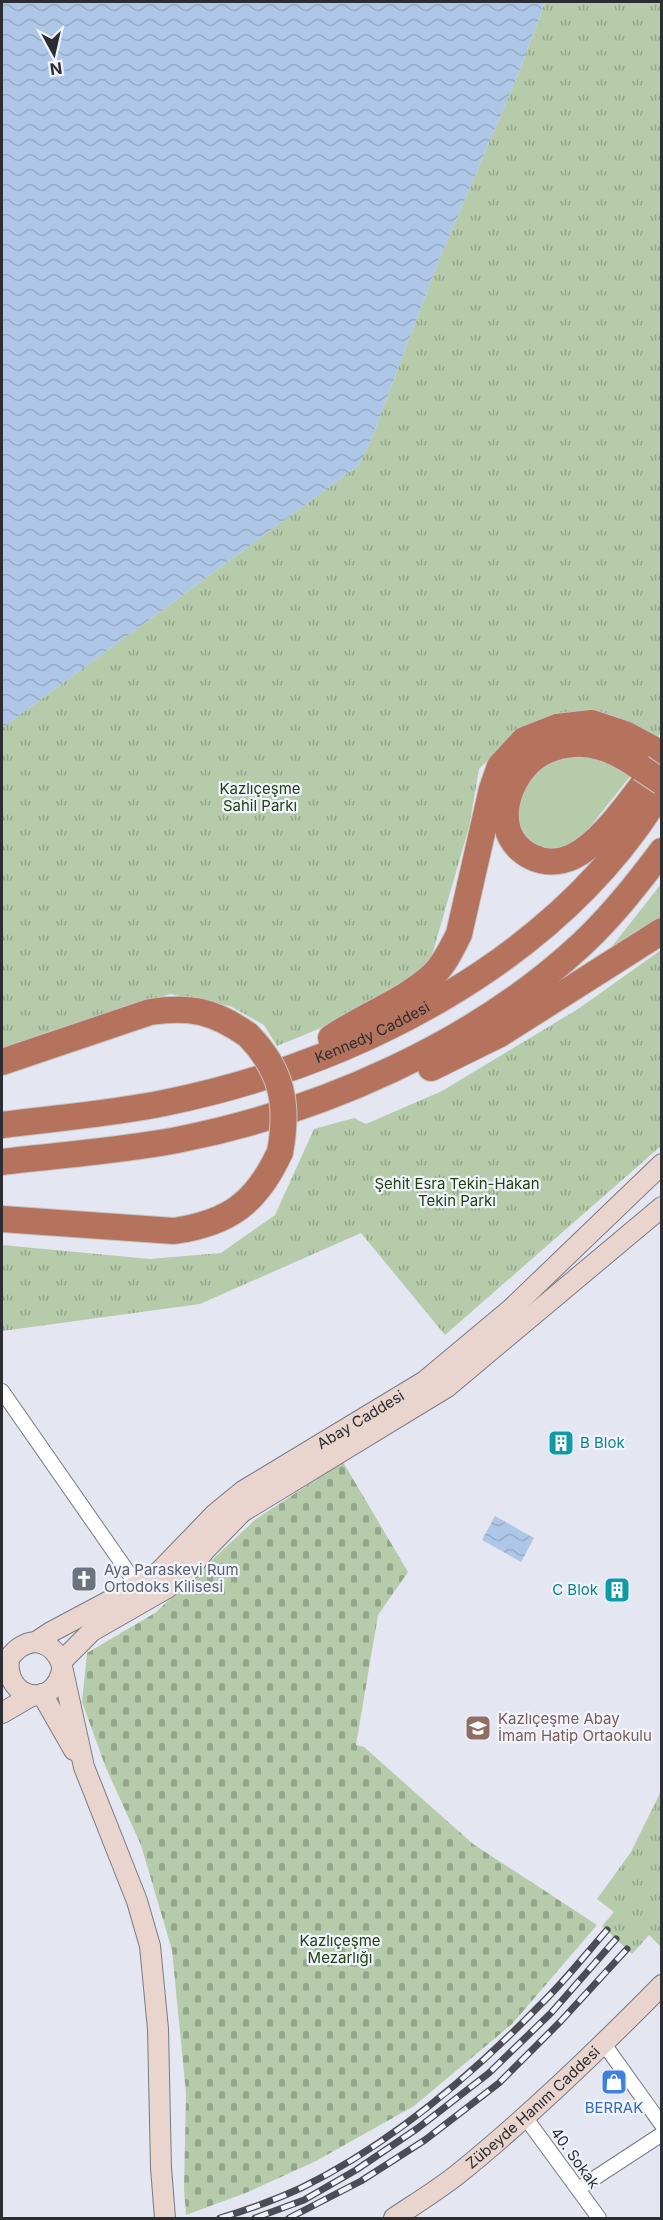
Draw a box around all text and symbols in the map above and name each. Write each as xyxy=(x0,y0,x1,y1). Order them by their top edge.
north arrow xyxy=(24,24,84,84)
text: N xyxy=(49,58,64,80)
park label: Kazlıçeşme Sahil Parkı xyxy=(219,779,301,815)
street label: Kennedy Caddesi xyxy=(312,997,433,1067)
park label: Şehit Esra Tekin-Hakan Tekin Parkı xyxy=(374,1174,540,1210)
street label: Abay Caddesi xyxy=(313,1386,408,1453)
building icon: B Blok xyxy=(546,1428,576,1458)
place label: B Blok xyxy=(580,1433,625,1452)
place label: Aya Paraskevi Rum Ortodoks Kilisesi xyxy=(104,1560,239,1596)
church icon: Aya Paraskevi Rum Ortodoks Kilisesi xyxy=(69,1564,99,1594)
building icon: C Blok xyxy=(602,1575,632,1605)
place label: C Blok xyxy=(552,1580,599,1599)
place label: Kazlıçeşme Abay İmam Hatip Ortaokulu xyxy=(498,1709,652,1745)
school or university icon: Kazlıçeşme Abay İmam Hatip Ortaokulu xyxy=(463,1713,493,1743)
park label: Kazlıçeşme Mezarlığı xyxy=(299,1931,381,1967)
street label: Zübeyde Hanım Caddesi xyxy=(462,2042,604,2173)
shop icon: BERRAK xyxy=(599,2067,629,2097)
place label: BERRAK xyxy=(585,2098,643,2117)
street label: 40. Sokak xyxy=(547,2123,604,2193)

